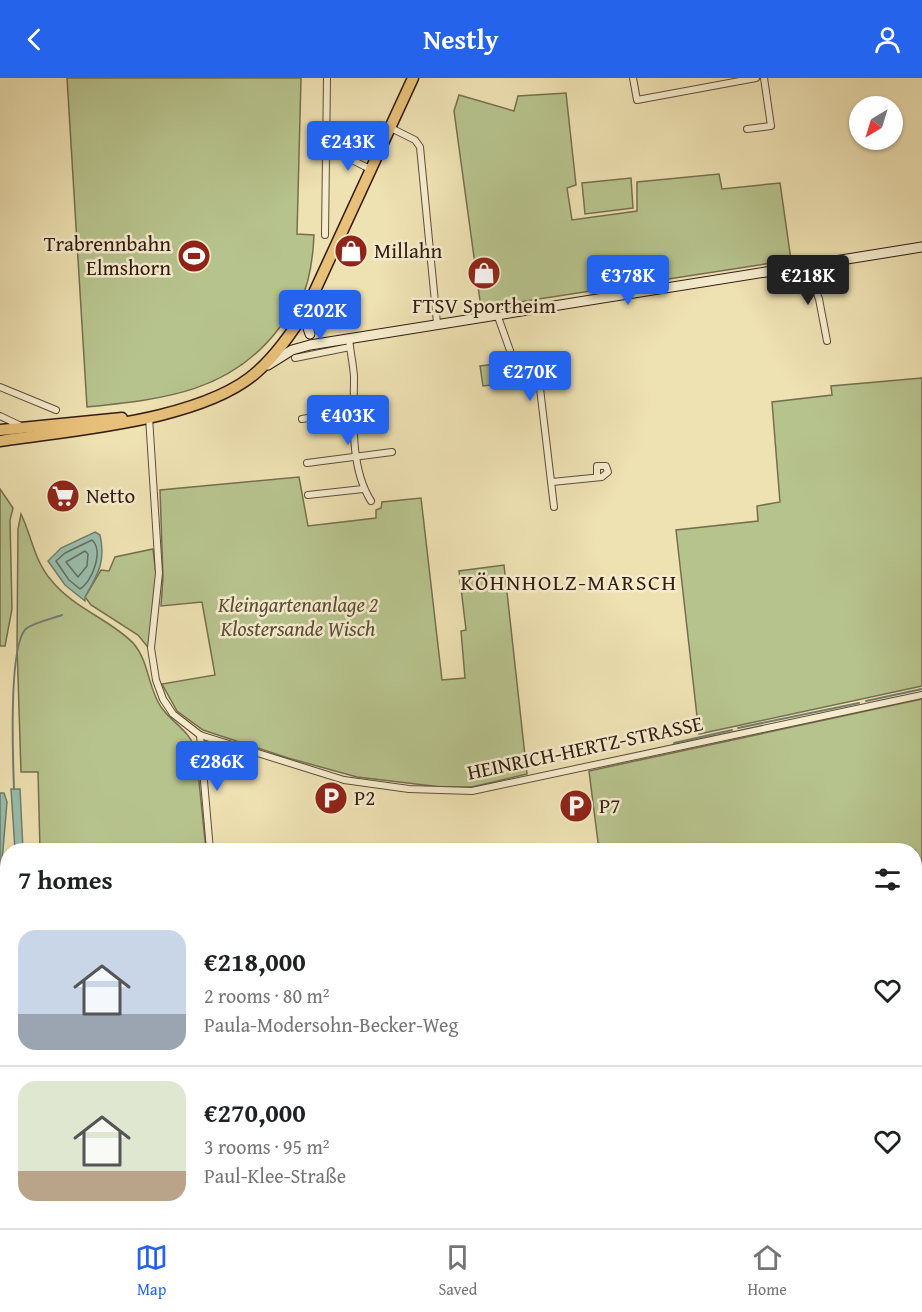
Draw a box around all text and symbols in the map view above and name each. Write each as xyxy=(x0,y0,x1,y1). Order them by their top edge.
text: Nestly xyxy=(423,19,499,59)
icon: back xyxy=(18,23,51,56)
icon: person xyxy=(871,23,904,56)
north arrow xyxy=(849,96,903,150)
map controls xyxy=(849,96,903,150)
pin: €243K xyxy=(306,121,390,172)
text: €243K xyxy=(321,126,375,155)
place label: Trabrennbahn Elmshorn xyxy=(44,228,171,283)
shop icon: Millahn xyxy=(333,233,369,269)
place label: Millahn xyxy=(374,235,443,266)
sports icon: Trabrennbahn Elmshorn xyxy=(176,238,212,274)
shop icon: FTSV Sportheim xyxy=(466,255,502,291)
pin: €378K xyxy=(586,255,670,306)
pin: €218K xyxy=(766,255,850,306)
text: €378K xyxy=(601,260,655,289)
text: €218K xyxy=(781,260,835,289)
pin: €202K xyxy=(278,290,362,341)
place label: FTSV Sportheim xyxy=(412,290,556,321)
text: €202K xyxy=(293,295,347,324)
pin: €270K xyxy=(488,351,572,402)
text: €270K xyxy=(503,356,557,385)
pin: €403K xyxy=(306,395,390,446)
text: €403K xyxy=(321,400,375,429)
supermarket icon: Netto xyxy=(45,478,81,514)
place label: Netto xyxy=(86,480,135,511)
district label: KÖHNHOLZ-MARSCH xyxy=(460,566,678,598)
park label: Kleingartenanlage 2 Klostersande Wisch xyxy=(217,589,378,644)
street label: HEINRICH-HERTZ-STRASSE xyxy=(464,707,706,788)
pin: €286K xyxy=(175,741,259,792)
text: €286K xyxy=(190,746,244,775)
parking icon: P2 xyxy=(313,780,349,816)
place label: P2 xyxy=(354,782,375,813)
parking icon: P7 xyxy=(558,788,594,824)
place label: P7 xyxy=(599,790,620,821)
text: 7 homes xyxy=(18,860,113,899)
icon: filters xyxy=(871,863,904,896)
text: €218,000 xyxy=(204,942,306,981)
icon: home xyxy=(66,954,138,1026)
icon: heart xyxy=(871,974,904,1007)
text: 2 rooms · 80 m² xyxy=(204,981,330,1010)
text: Paula-Modersohn-Becker-Weg xyxy=(204,1010,458,1039)
text: €270,000 xyxy=(204,1093,306,1132)
icon: home xyxy=(66,1105,138,1177)
icon: heart xyxy=(871,1125,904,1158)
text: 3 rooms · 95 m² xyxy=(204,1132,330,1161)
text: Paul-Klee-Straße xyxy=(204,1161,346,1190)
tab: Map xyxy=(135,1241,168,1301)
tab: Saved xyxy=(438,1241,477,1301)
tab: Home xyxy=(747,1241,787,1301)

